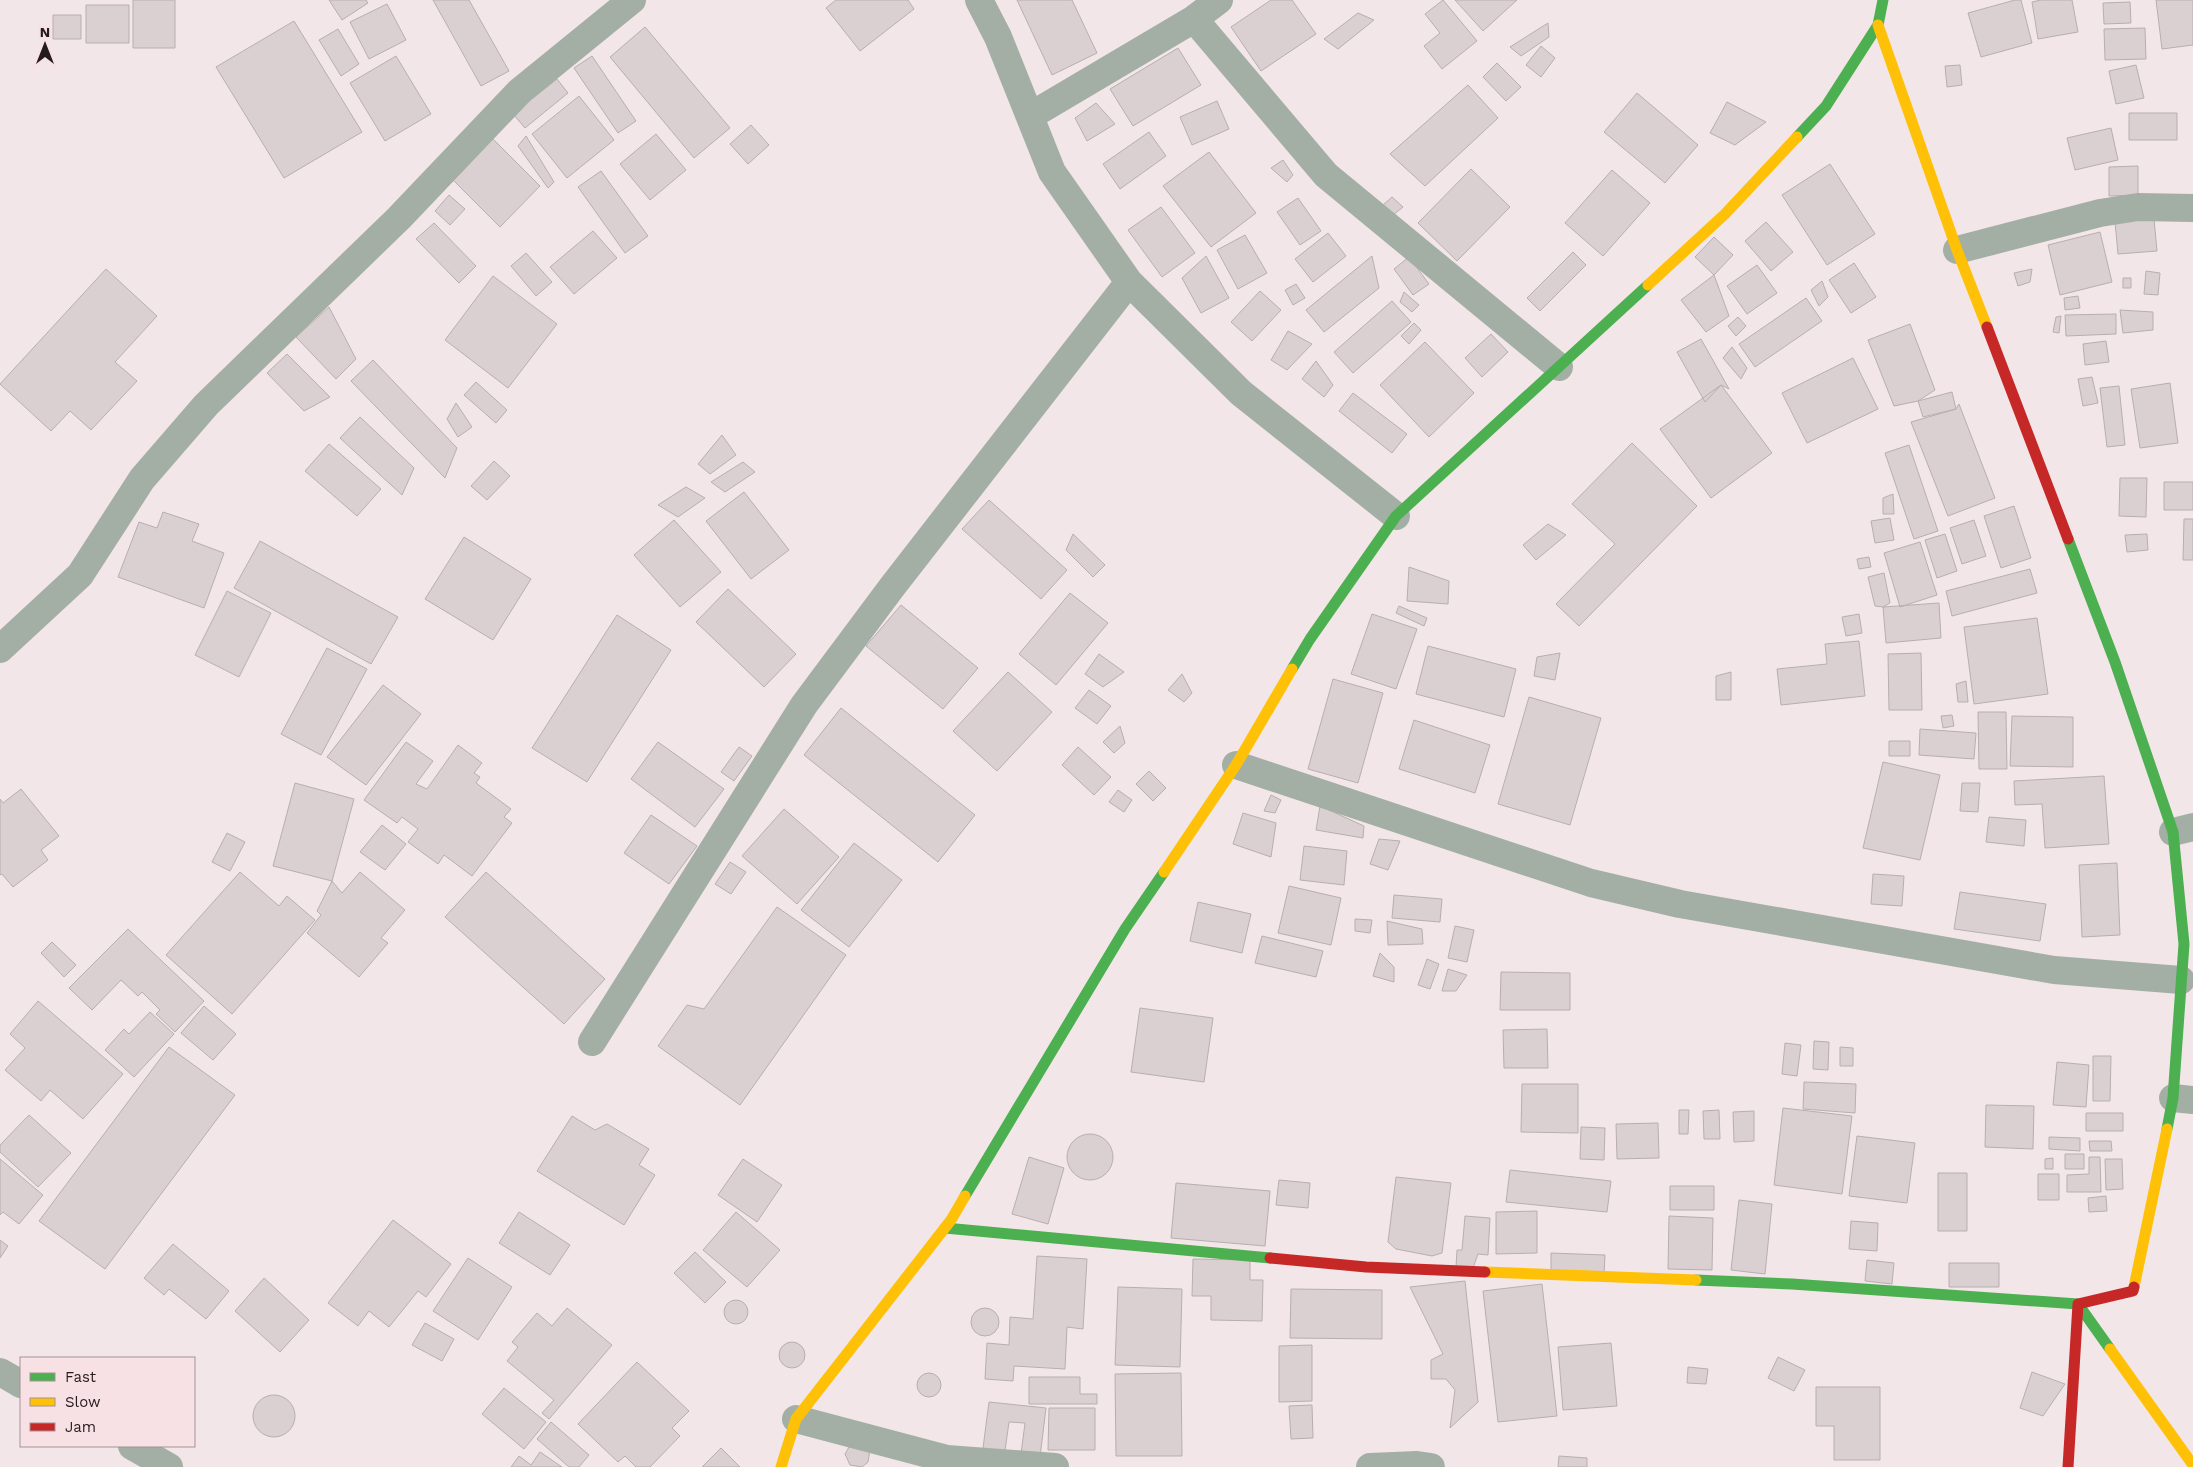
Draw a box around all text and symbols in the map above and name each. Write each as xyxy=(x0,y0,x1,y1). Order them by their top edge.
north arrow xyxy=(20,20,70,70)
text: N xyxy=(40,24,50,40)
legend xyxy=(20,1357,195,1447)
text: Fast xyxy=(65,1368,97,1386)
text: Slow xyxy=(65,1393,101,1411)
text: Jam xyxy=(65,1418,96,1436)

